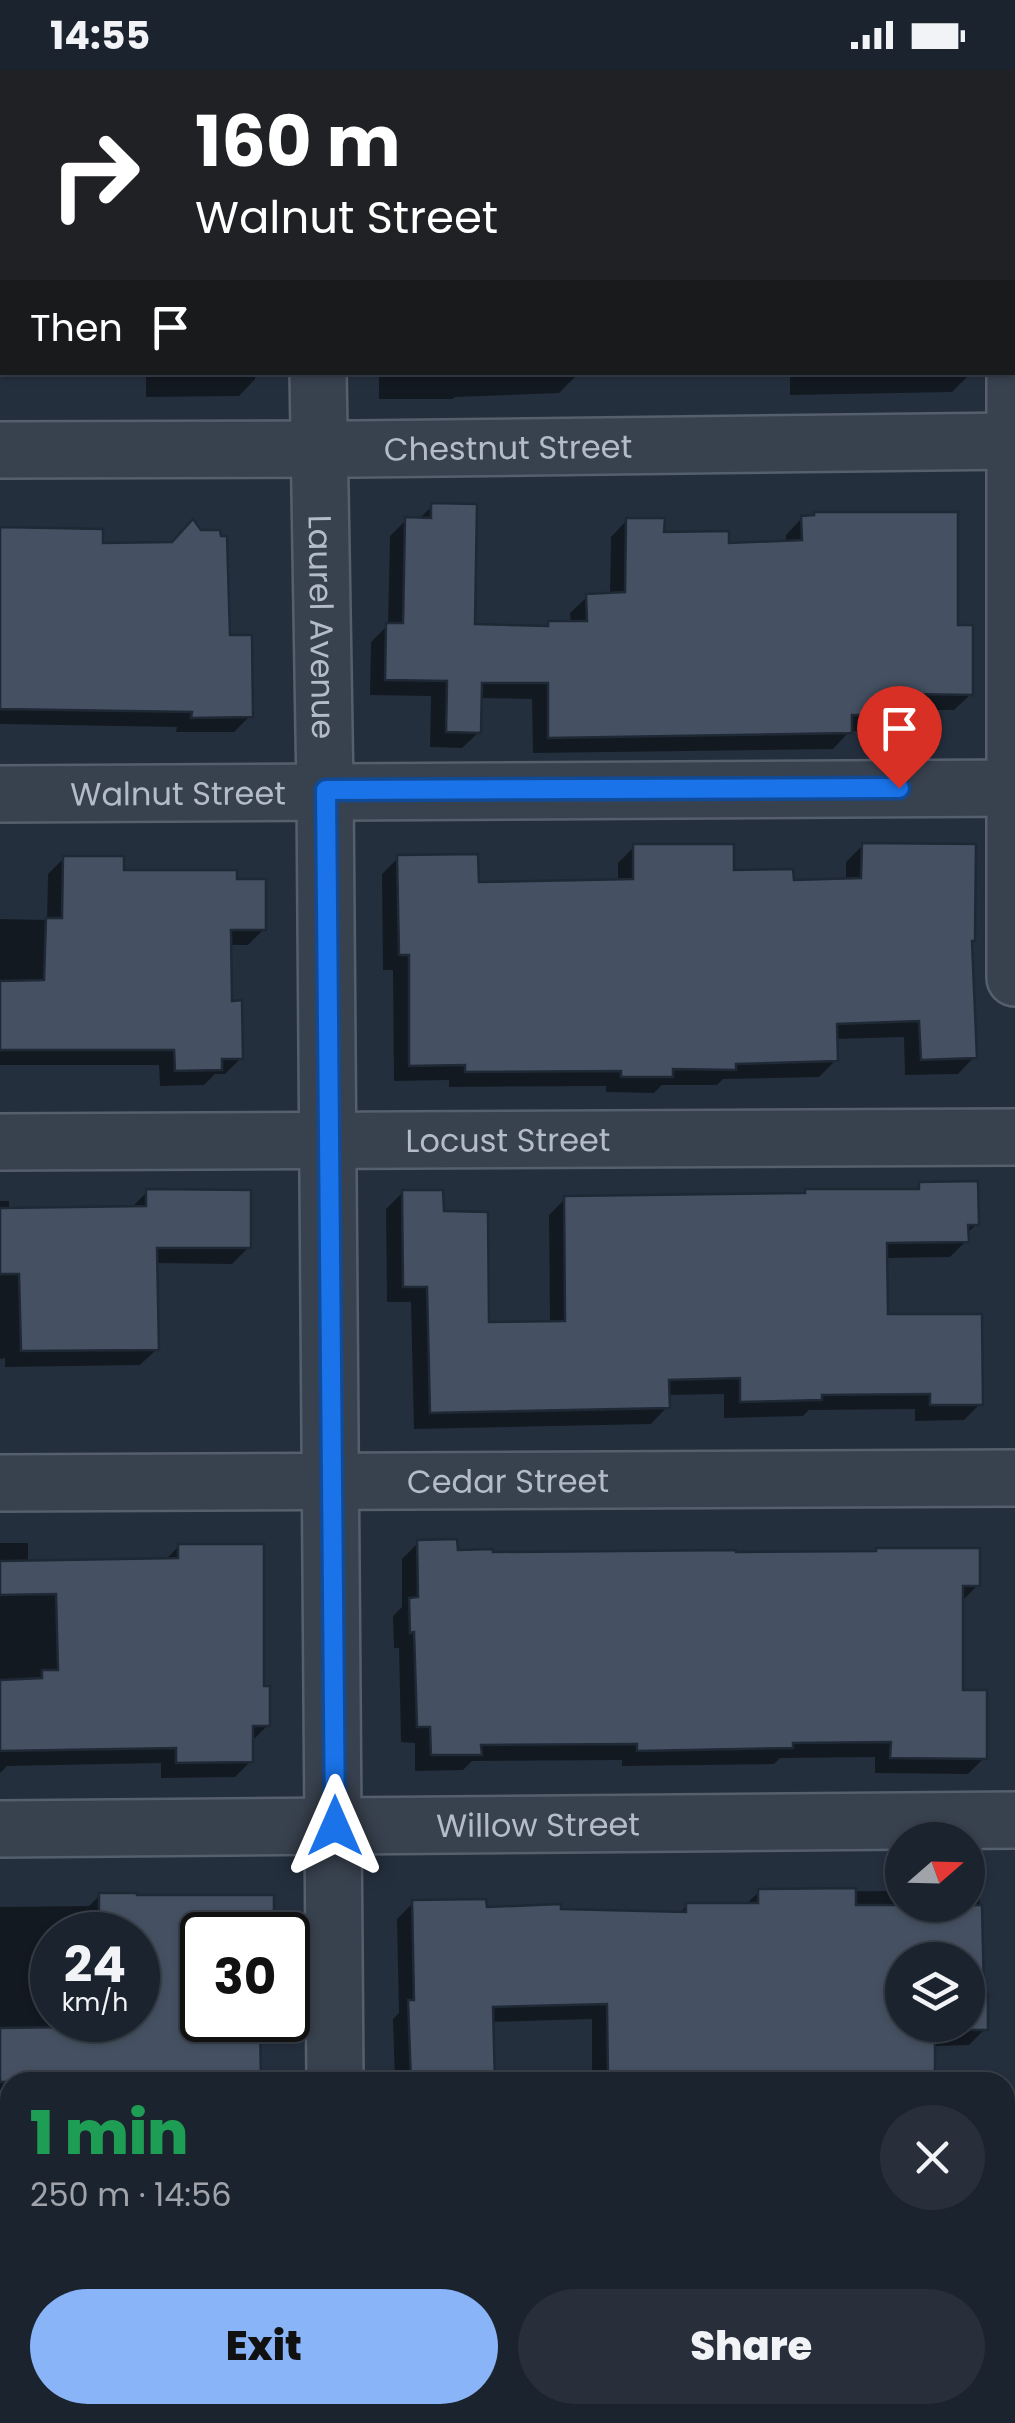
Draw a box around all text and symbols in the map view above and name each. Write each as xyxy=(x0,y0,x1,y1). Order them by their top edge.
text: 14:55 xyxy=(50,9,150,62)
text: 160 m xyxy=(195,92,401,191)
icon: right xyxy=(30,110,160,240)
text: Walnut Street xyxy=(195,186,498,249)
icon: arrive xyxy=(143,300,198,355)
text: Then xyxy=(30,301,123,354)
street label: Chestnut Street xyxy=(384,423,632,471)
street label: Laurel Avenue xyxy=(298,514,347,739)
pin xyxy=(857,686,942,789)
icon: arrive xyxy=(872,701,927,756)
street label: Walnut Street xyxy=(70,770,286,816)
street label: Locust Street xyxy=(405,1116,611,1163)
street label: Cedar Street xyxy=(407,1458,609,1503)
position arrow xyxy=(283,1774,387,1878)
street label: Willow Street xyxy=(436,1801,640,1848)
north arrow xyxy=(885,1822,985,1922)
map controls xyxy=(885,1822,985,2042)
speed limit sign: 30 xyxy=(180,1912,310,2042)
text: 24 xyxy=(64,1929,126,2000)
button: layers xyxy=(885,1942,985,2042)
text: km/h xyxy=(62,1985,128,2020)
text: 1 min xyxy=(30,2091,188,2175)
button: close xyxy=(880,2105,985,2210)
text: 250 m · 14:56 xyxy=(30,2172,232,2217)
button: Exit xyxy=(30,2289,498,2404)
button: Share xyxy=(518,2289,985,2404)

